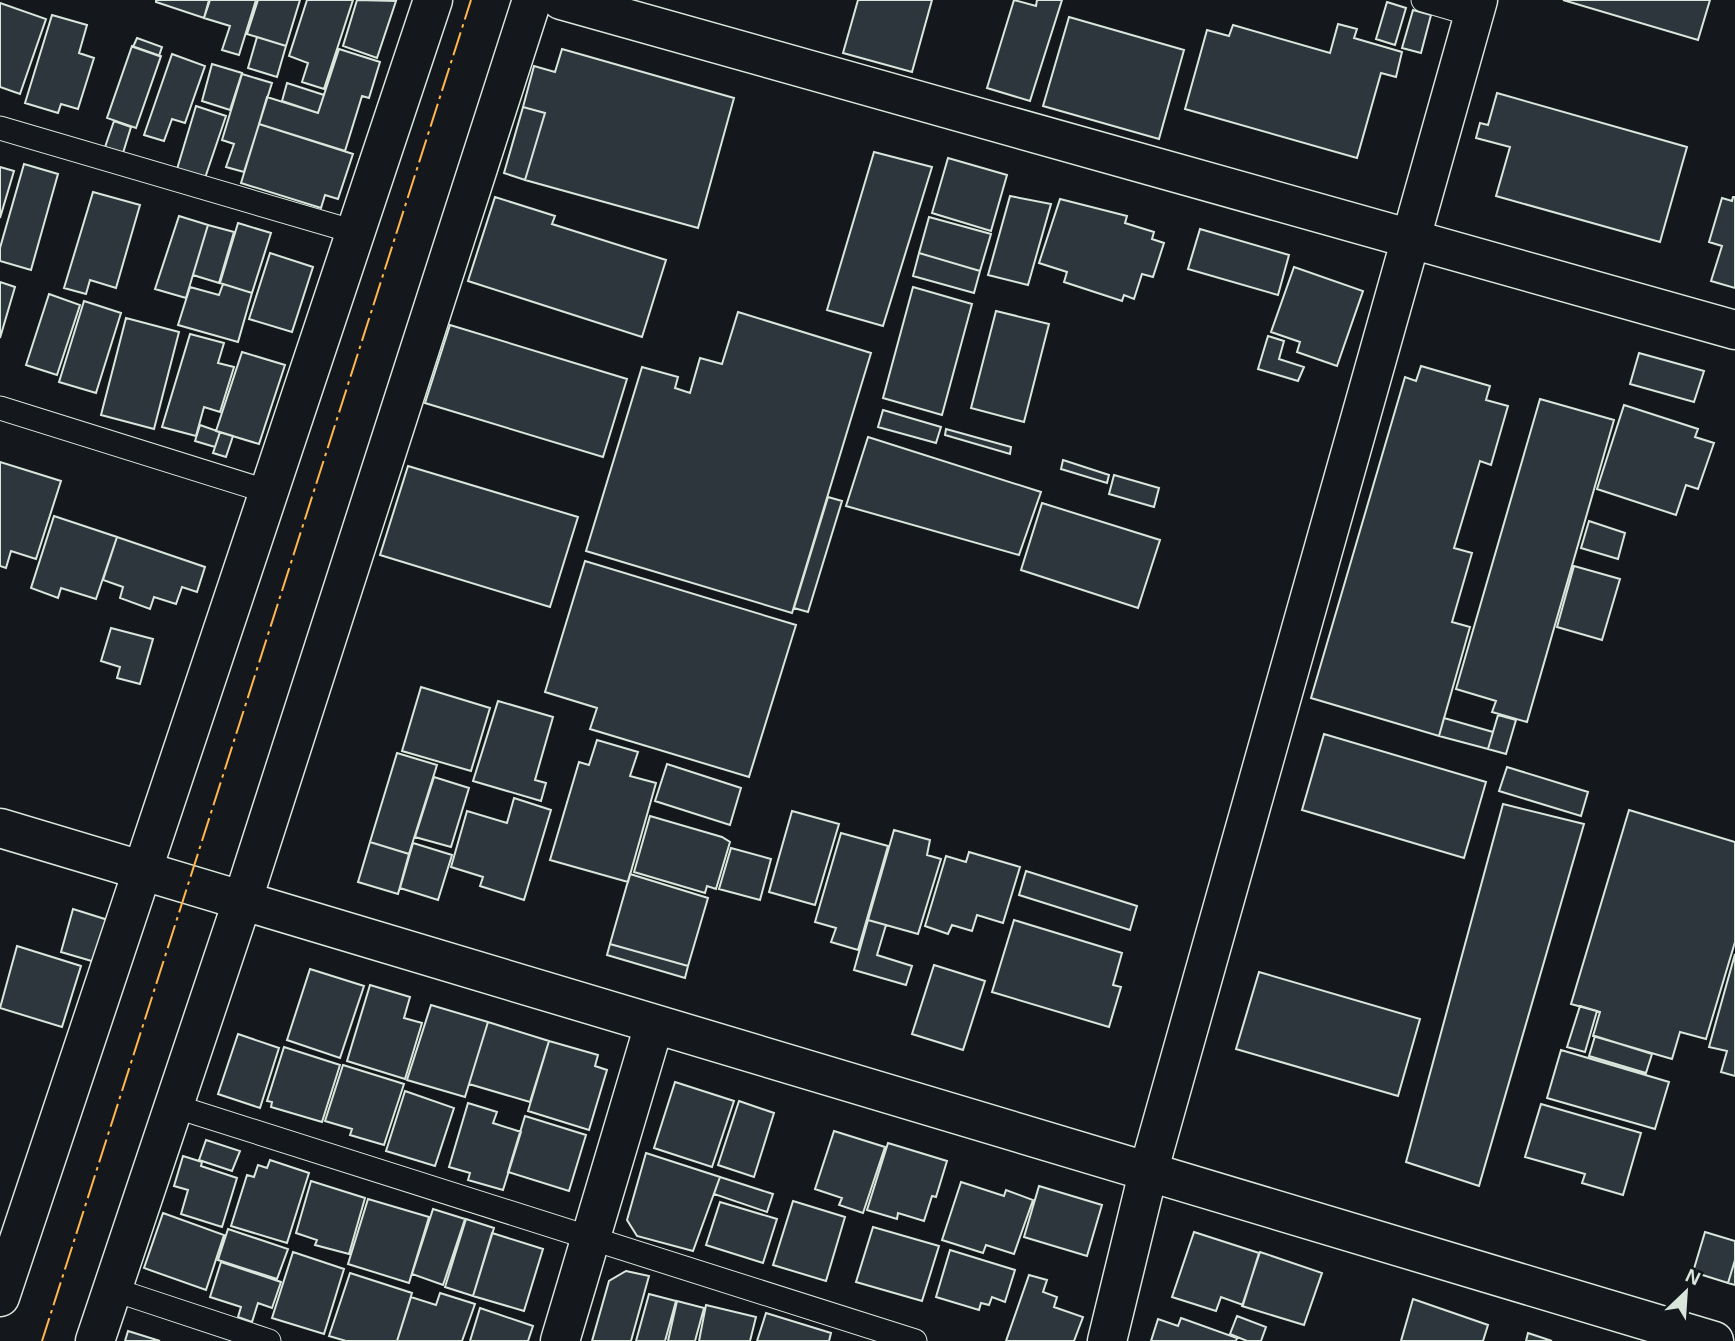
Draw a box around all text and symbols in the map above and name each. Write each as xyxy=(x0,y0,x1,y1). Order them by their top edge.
north arrow xyxy=(1651,1257,1721,1327)
text: N xyxy=(1682,1265,1704,1289)

